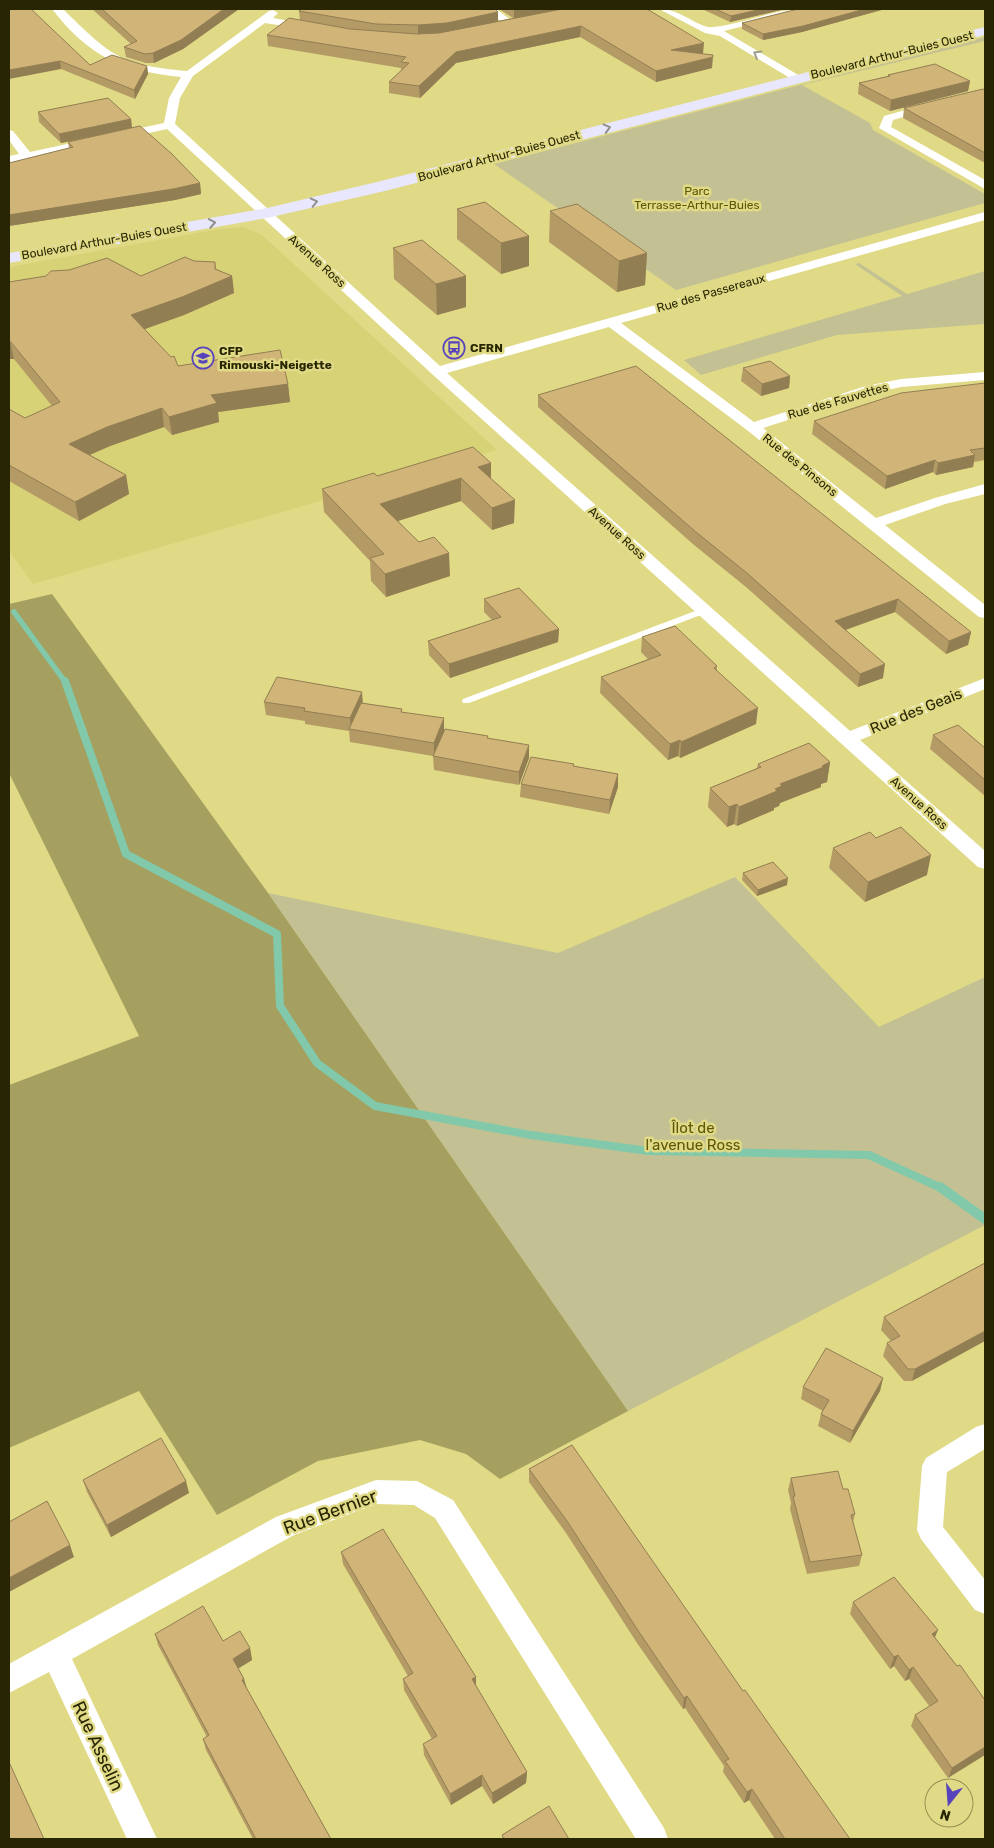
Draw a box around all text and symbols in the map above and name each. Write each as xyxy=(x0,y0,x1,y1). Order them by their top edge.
street label: Boulevard Arthur-Buies Ouest xyxy=(809,28,975,82)
one-way arrow xyxy=(754,51,763,61)
one-way arrow xyxy=(603,123,612,134)
street label: Boulevard Arthur-Buies Ouest xyxy=(416,128,582,184)
park label: Parc Terrasse-Arthur-Buies xyxy=(634,184,760,212)
one-way arrow xyxy=(310,197,319,208)
one-way arrow xyxy=(208,218,216,228)
street label: Boulevard Arthur-Buies Ouest xyxy=(20,220,188,262)
street label: Avenue Ross xyxy=(286,232,348,290)
street label: Rue des Passereaux xyxy=(655,271,767,315)
bus stop icon: CFRN xyxy=(442,336,466,360)
place label: CFRN xyxy=(470,341,503,355)
place label: CFP Rimouski-Neigette xyxy=(219,344,332,372)
school or university icon: CFP Rimouski-Neigette xyxy=(191,346,215,370)
street label: Rue des Fauvettes xyxy=(786,380,890,422)
street label: Rue des Pinsons xyxy=(760,431,840,499)
street label: Avenue Ross xyxy=(586,504,648,562)
street label: Rue des Geais xyxy=(867,684,965,738)
street label: Avenue Ross xyxy=(888,774,950,832)
park label: Îlot de l'avenue Ross xyxy=(646,1119,741,1154)
street label: Rue Bernier xyxy=(280,1485,380,1539)
street label: Rue Asselin xyxy=(68,1697,128,1795)
north arrow xyxy=(924,1778,974,1828)
text: N xyxy=(938,1805,953,1825)

